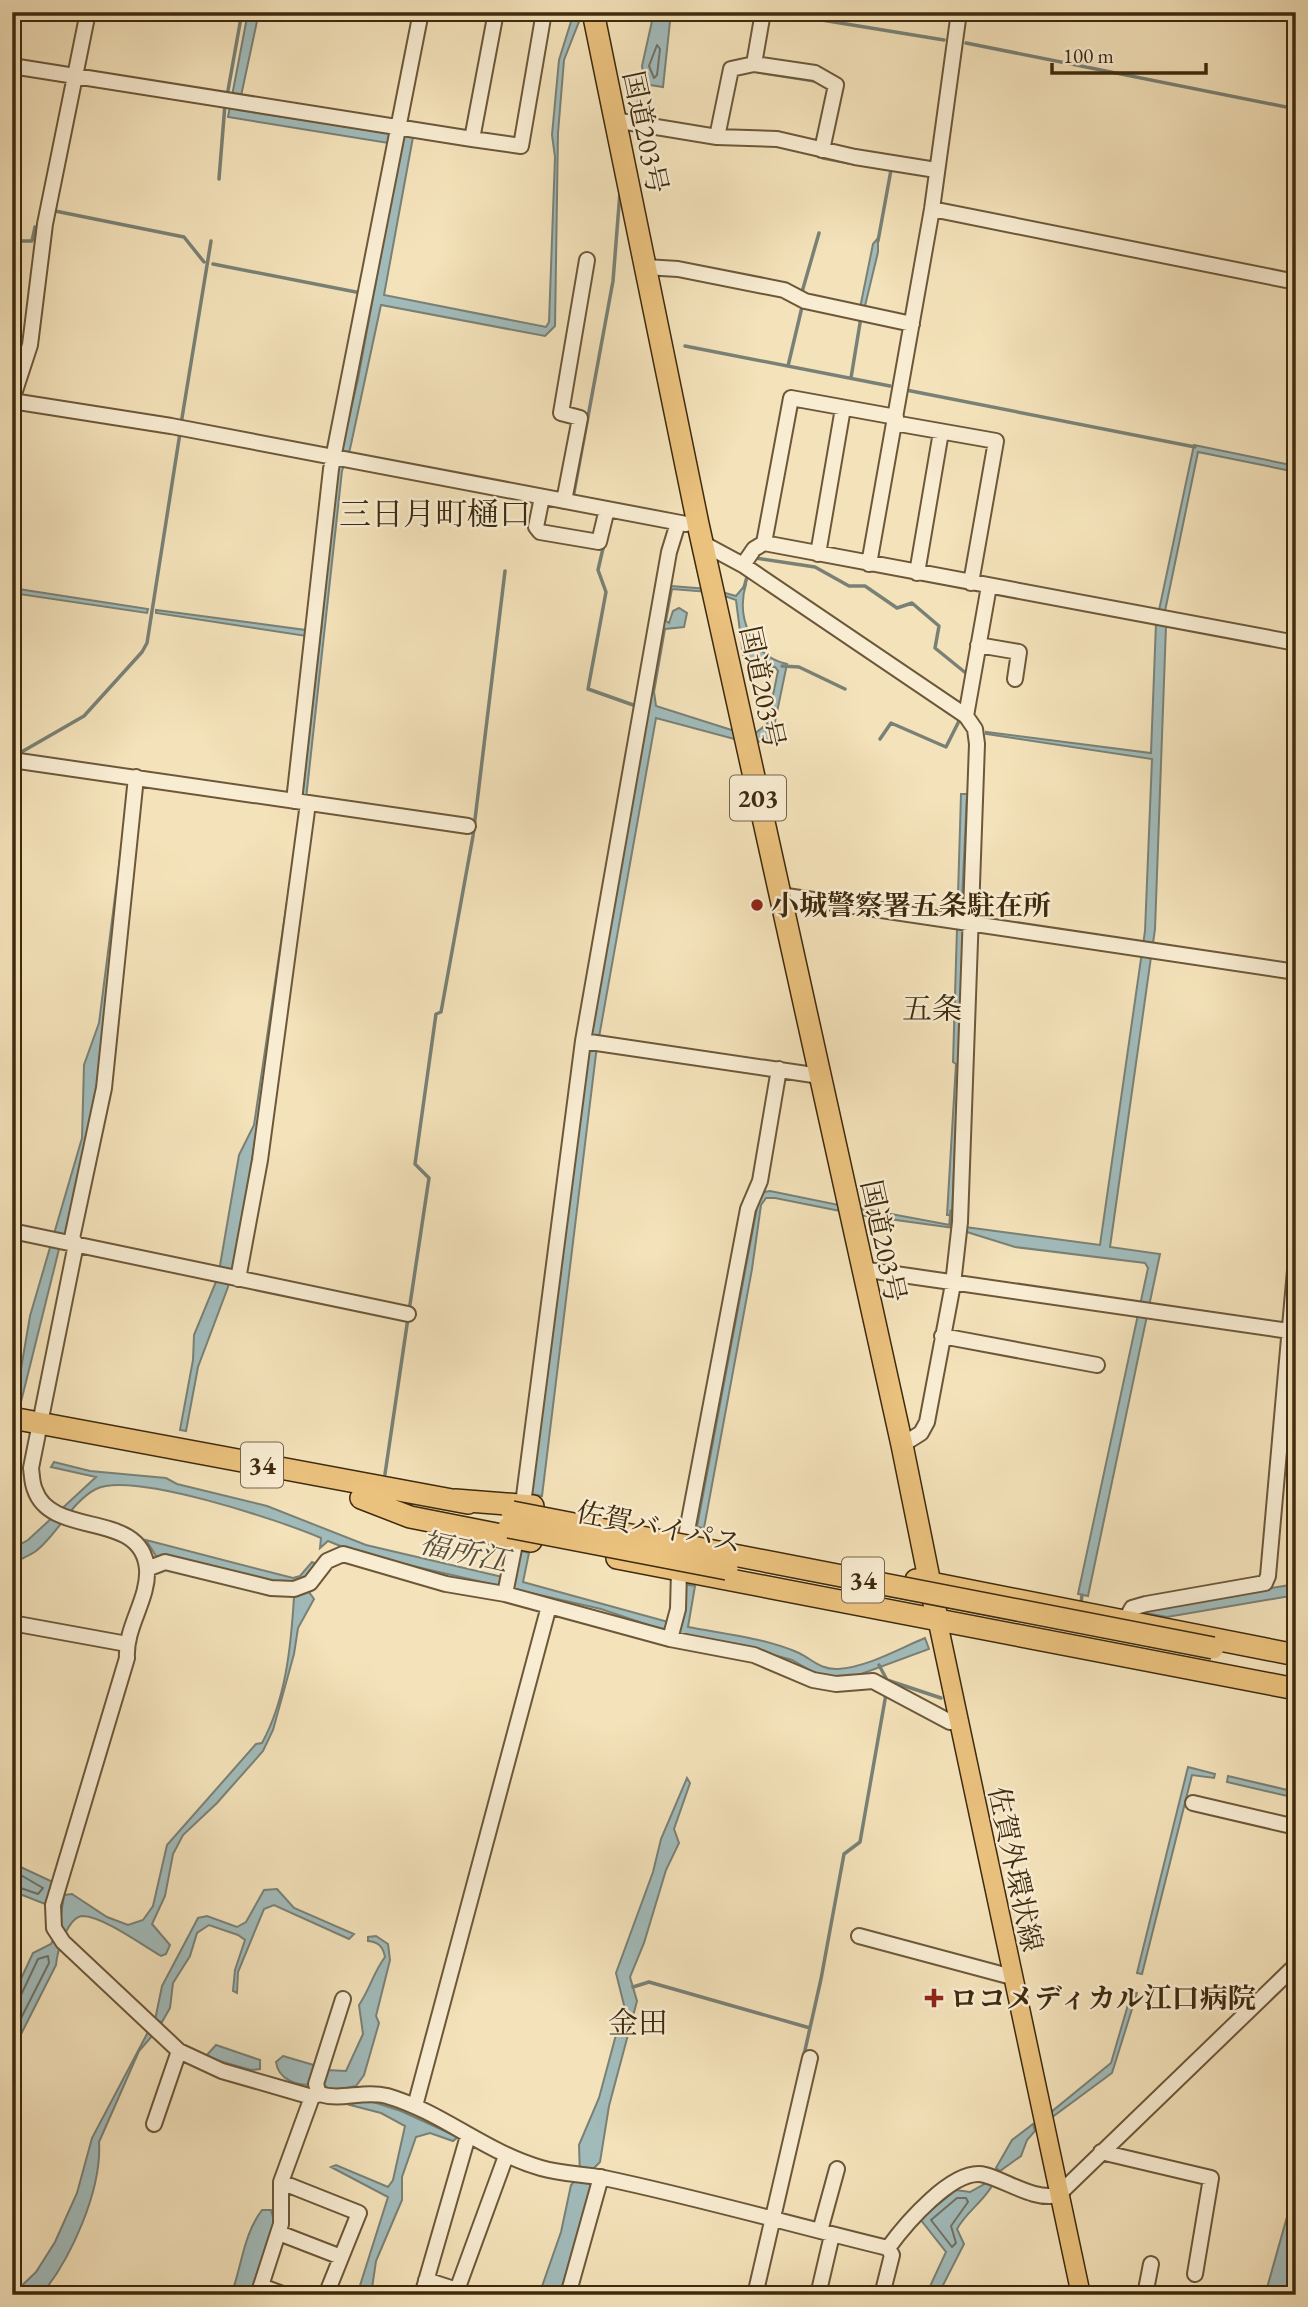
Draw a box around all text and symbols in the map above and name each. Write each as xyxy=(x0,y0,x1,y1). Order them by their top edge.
scale bar xyxy=(1052,32,1206,76)
text: 100 m xyxy=(1063,42,1114,69)
street label: 国道203号 xyxy=(615,67,677,197)
district label: 三日月町樋口 xyxy=(339,493,531,535)
street label: 国道203号 xyxy=(732,622,794,752)
road number: 203 xyxy=(730,776,786,820)
place label: 小城警察署五条駐在所 xyxy=(771,887,1051,923)
marker: 小城警察署五条駐在所 xyxy=(749,897,765,913)
district label: 五条 xyxy=(902,989,962,1028)
street label: 国道203号 xyxy=(853,1176,915,1306)
road number: 34 xyxy=(241,1442,283,1488)
street label: 佐賀バイパス xyxy=(573,1493,745,1561)
water label: 福所江 xyxy=(416,1522,516,1582)
road number: 34 xyxy=(842,1558,884,1602)
street label: 佐賀外環状線 xyxy=(981,1783,1051,1955)
place label: ロコメディカル江口病院 xyxy=(950,1980,1256,2016)
marker: ロコメディカル江口病院 xyxy=(924,1988,944,2008)
district label: 金田 xyxy=(608,2003,668,2042)

